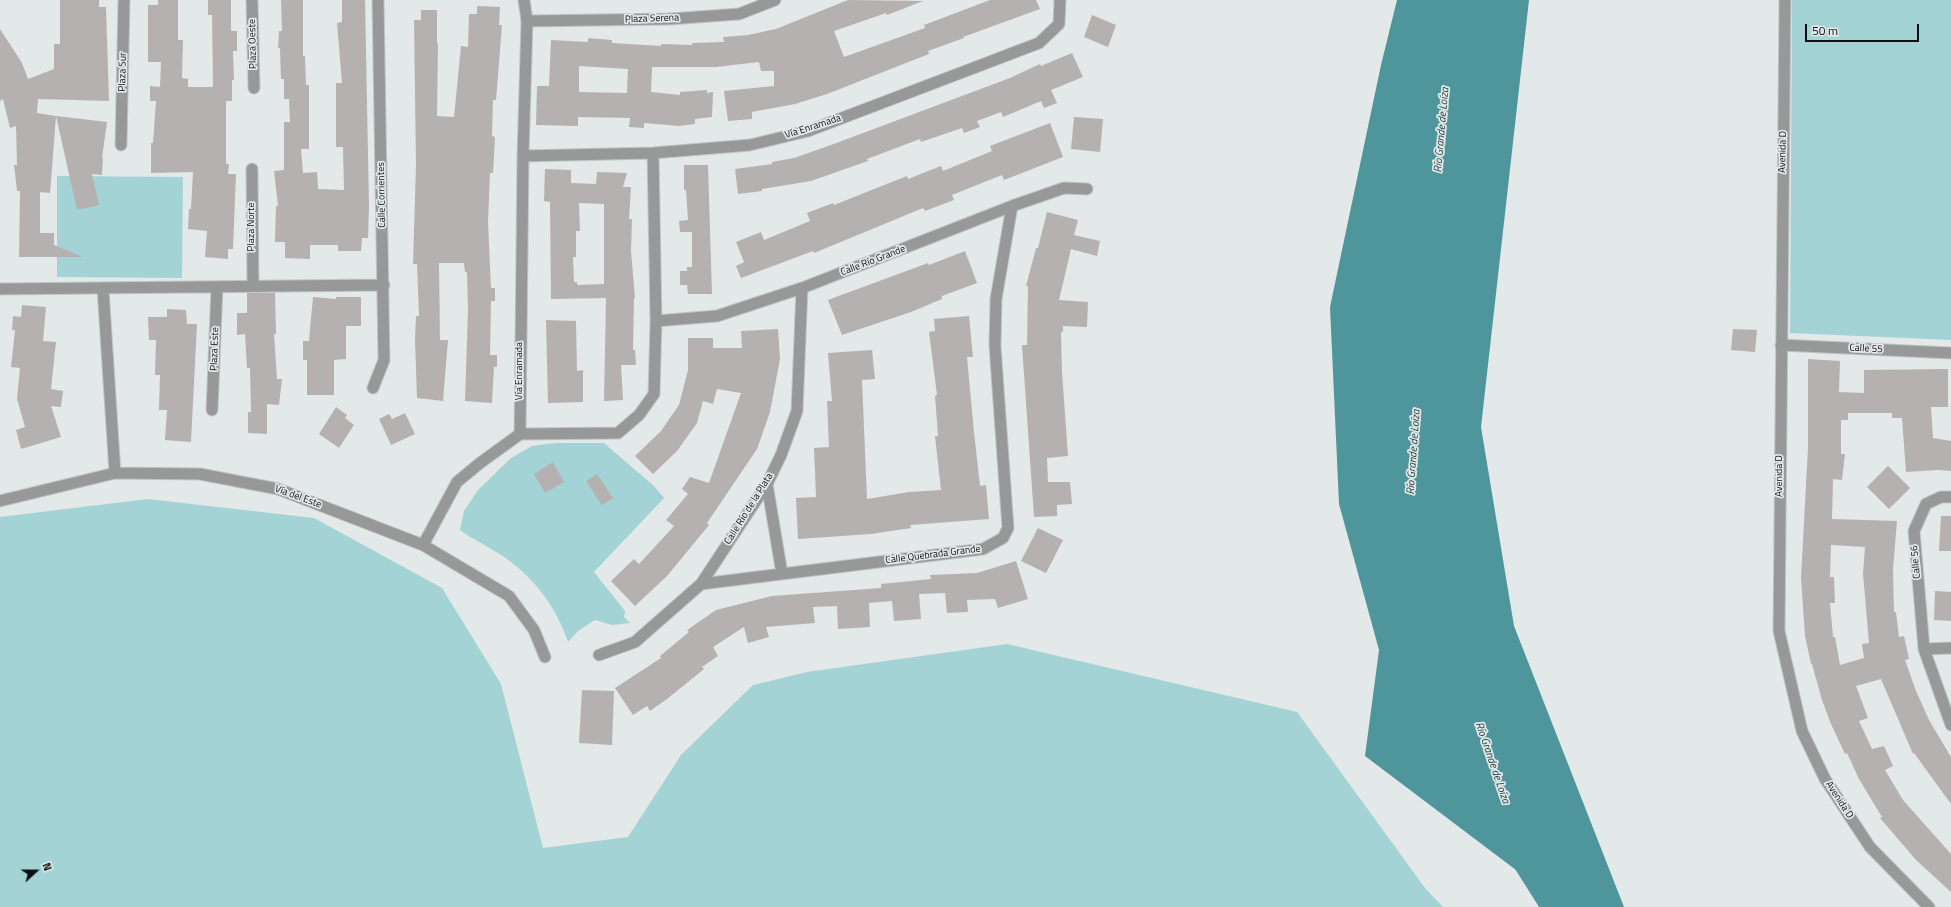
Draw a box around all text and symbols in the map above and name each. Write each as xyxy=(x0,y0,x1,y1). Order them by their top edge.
street label: Plaza Serena xyxy=(625,12,679,26)
scale bar xyxy=(1807,16,1921,42)
street label: Plaza Oeste xyxy=(247,19,259,69)
text: 50 m xyxy=(1812,21,1838,40)
street label: Plaza Sur xyxy=(117,52,129,92)
water label: Río Grande de Loíza xyxy=(1432,87,1452,173)
street label: Vía Enramada xyxy=(783,112,843,142)
street label: Avenida D xyxy=(1777,131,1789,173)
street label: Calle Corrientes xyxy=(375,162,389,228)
street label: Plaza Norte xyxy=(246,202,258,252)
street label: Calle Río Grande xyxy=(839,243,907,279)
street label: Plaza Este xyxy=(208,327,222,371)
street label: Vía Enramada xyxy=(514,342,526,400)
street label: Calle 55 xyxy=(1849,342,1883,356)
water label: Río Grande de Loíza xyxy=(1404,409,1424,495)
street label: Avenida D xyxy=(1774,455,1786,497)
street label: Calle Río de la Plata xyxy=(722,471,776,547)
street label: Vía del Este xyxy=(273,483,323,511)
street label: Calle Quebrada Grande xyxy=(885,543,981,567)
street label: Calle 56 xyxy=(1909,545,1923,579)
water label: Río Grande de Loíza xyxy=(1472,721,1512,805)
street label: Avenida D xyxy=(1823,779,1855,821)
north arrow xyxy=(16,851,56,891)
text: N xyxy=(38,860,56,873)

